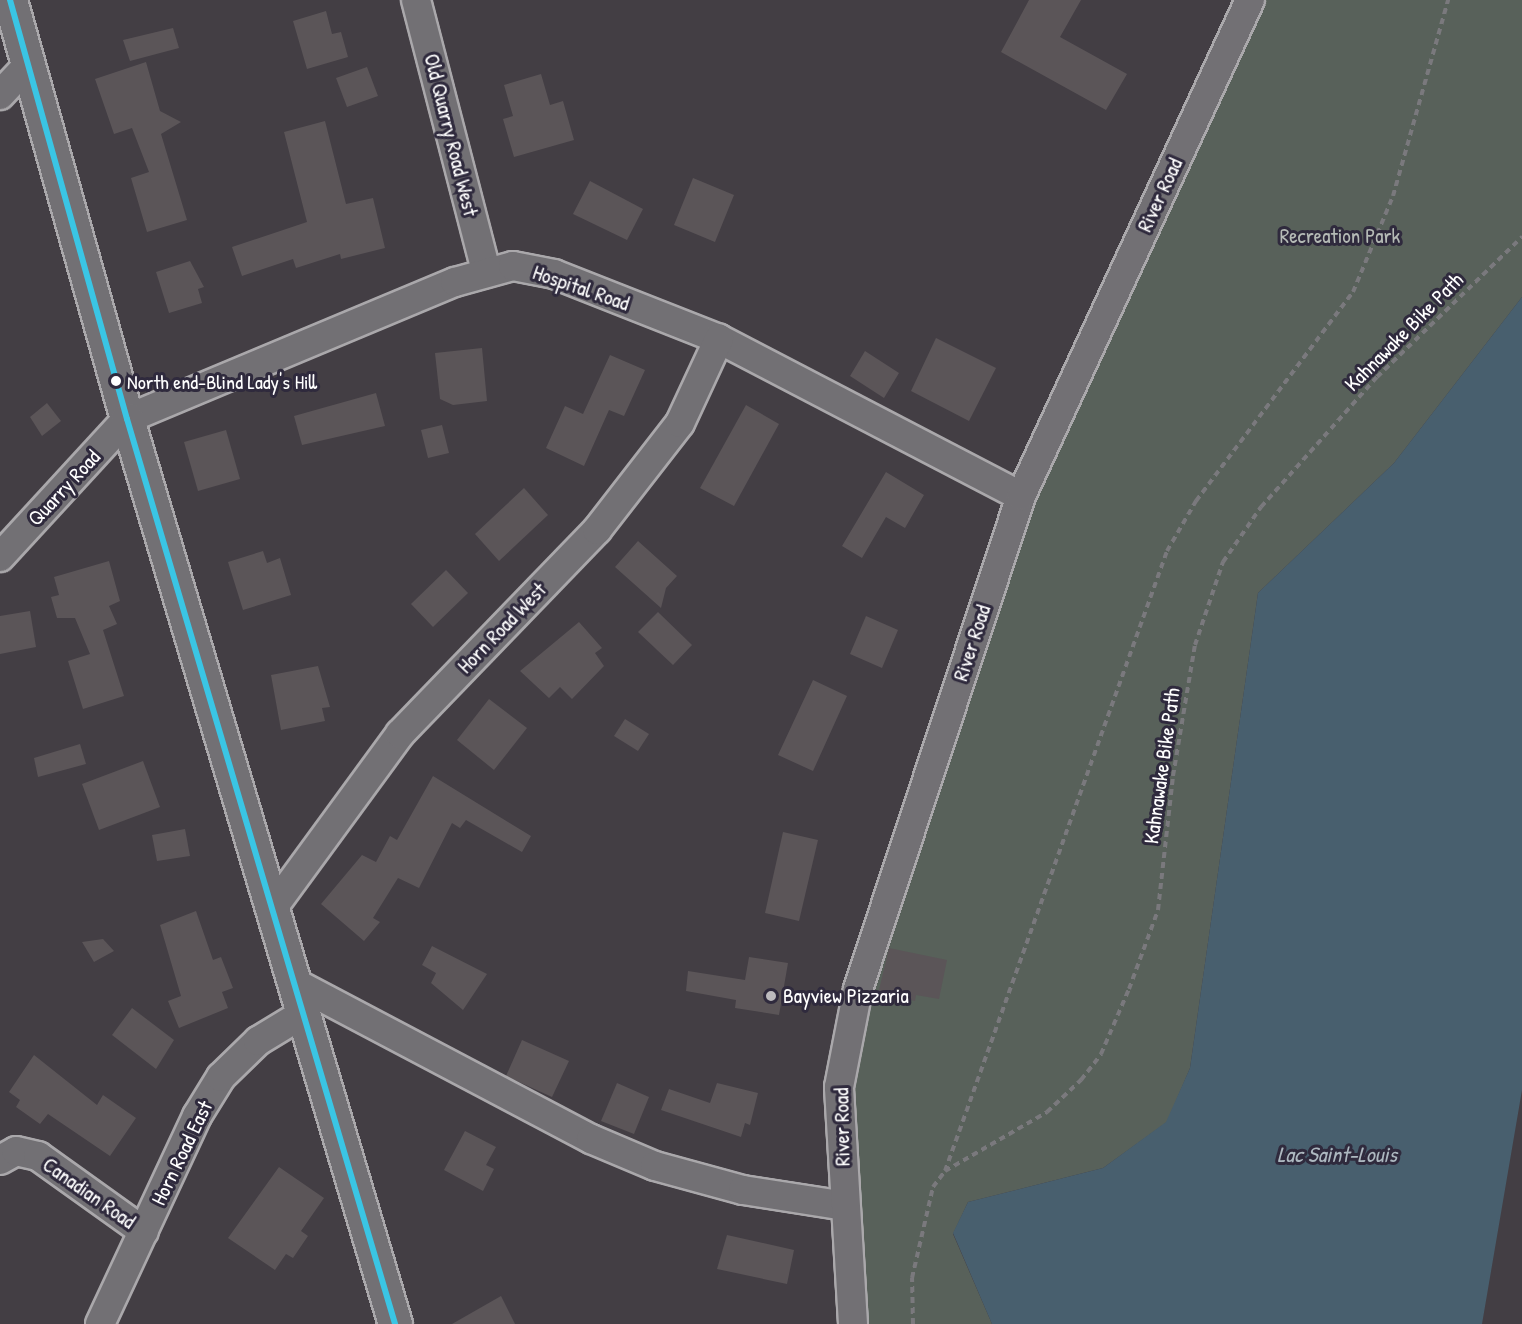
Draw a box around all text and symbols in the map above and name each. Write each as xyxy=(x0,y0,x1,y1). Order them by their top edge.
street label: Old Quarry Road West xyxy=(419,51,483,219)
street label: River Road xyxy=(1132,154,1188,236)
park label: Recreation Park xyxy=(1280,223,1400,249)
street label: Hospital Road xyxy=(529,260,633,316)
street label: Kahnawake Bike Path xyxy=(1339,267,1469,397)
place label: North end-Blind Lady's Hill xyxy=(127,369,317,393)
marker: North end-Blind Lady's Hill xyxy=(110,375,122,387)
street label: Quarry Road xyxy=(22,445,106,531)
street label: Horn Road West xyxy=(452,577,552,679)
street label: River Road xyxy=(948,602,996,684)
street label: Kahnawake Bike Path xyxy=(1139,686,1185,846)
place label: Bayview Pizzaria xyxy=(783,983,909,1009)
marker: Bayview Pizzaria xyxy=(764,989,778,1003)
street label: River Road xyxy=(829,1088,855,1166)
street label: Horn Road East xyxy=(146,1097,218,1209)
water label: Lac Saint-Louis xyxy=(1277,1142,1397,1168)
street label: Canadian Road xyxy=(38,1152,140,1234)

